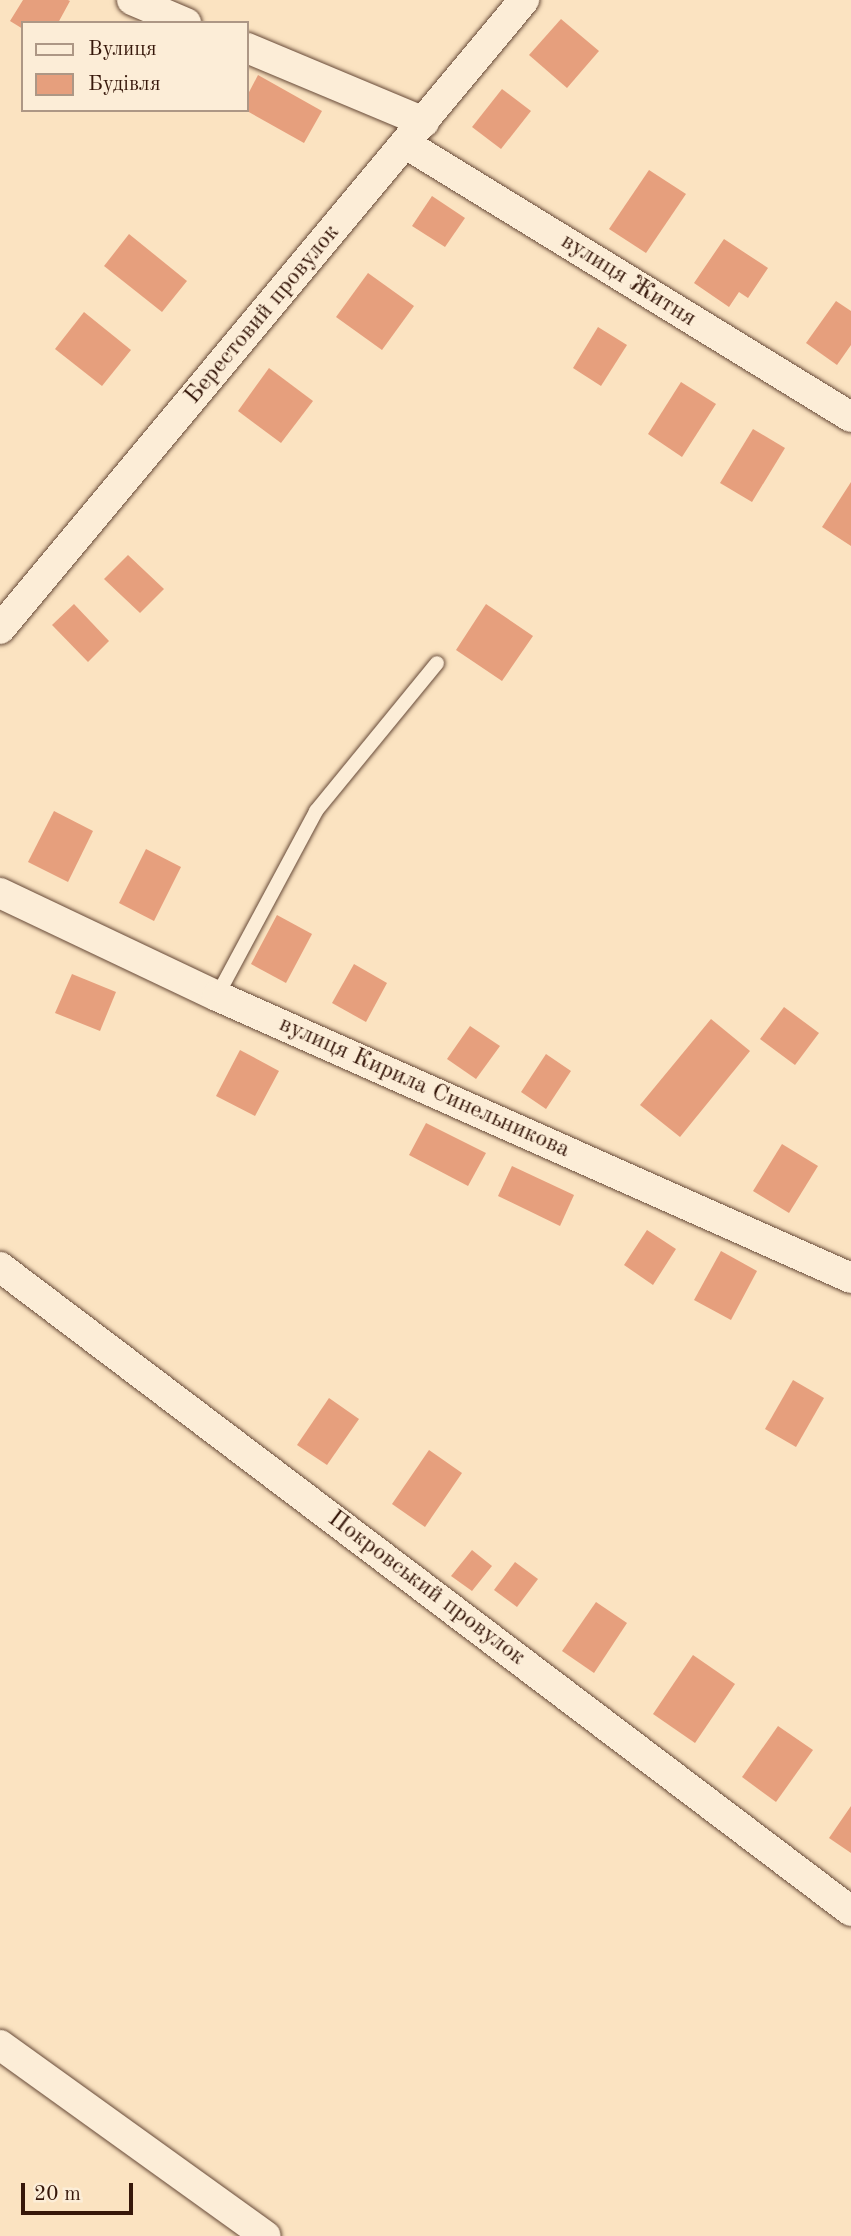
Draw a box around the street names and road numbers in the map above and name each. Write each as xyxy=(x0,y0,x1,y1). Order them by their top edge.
street label: Берестовий провулок xyxy=(179,219,347,411)
street label: вулиця Житня xyxy=(555,228,701,334)
street label: вулиця Кирила Синельникова xyxy=(274,1011,574,1165)
street label: Покровський провулок xyxy=(321,1505,531,1673)

